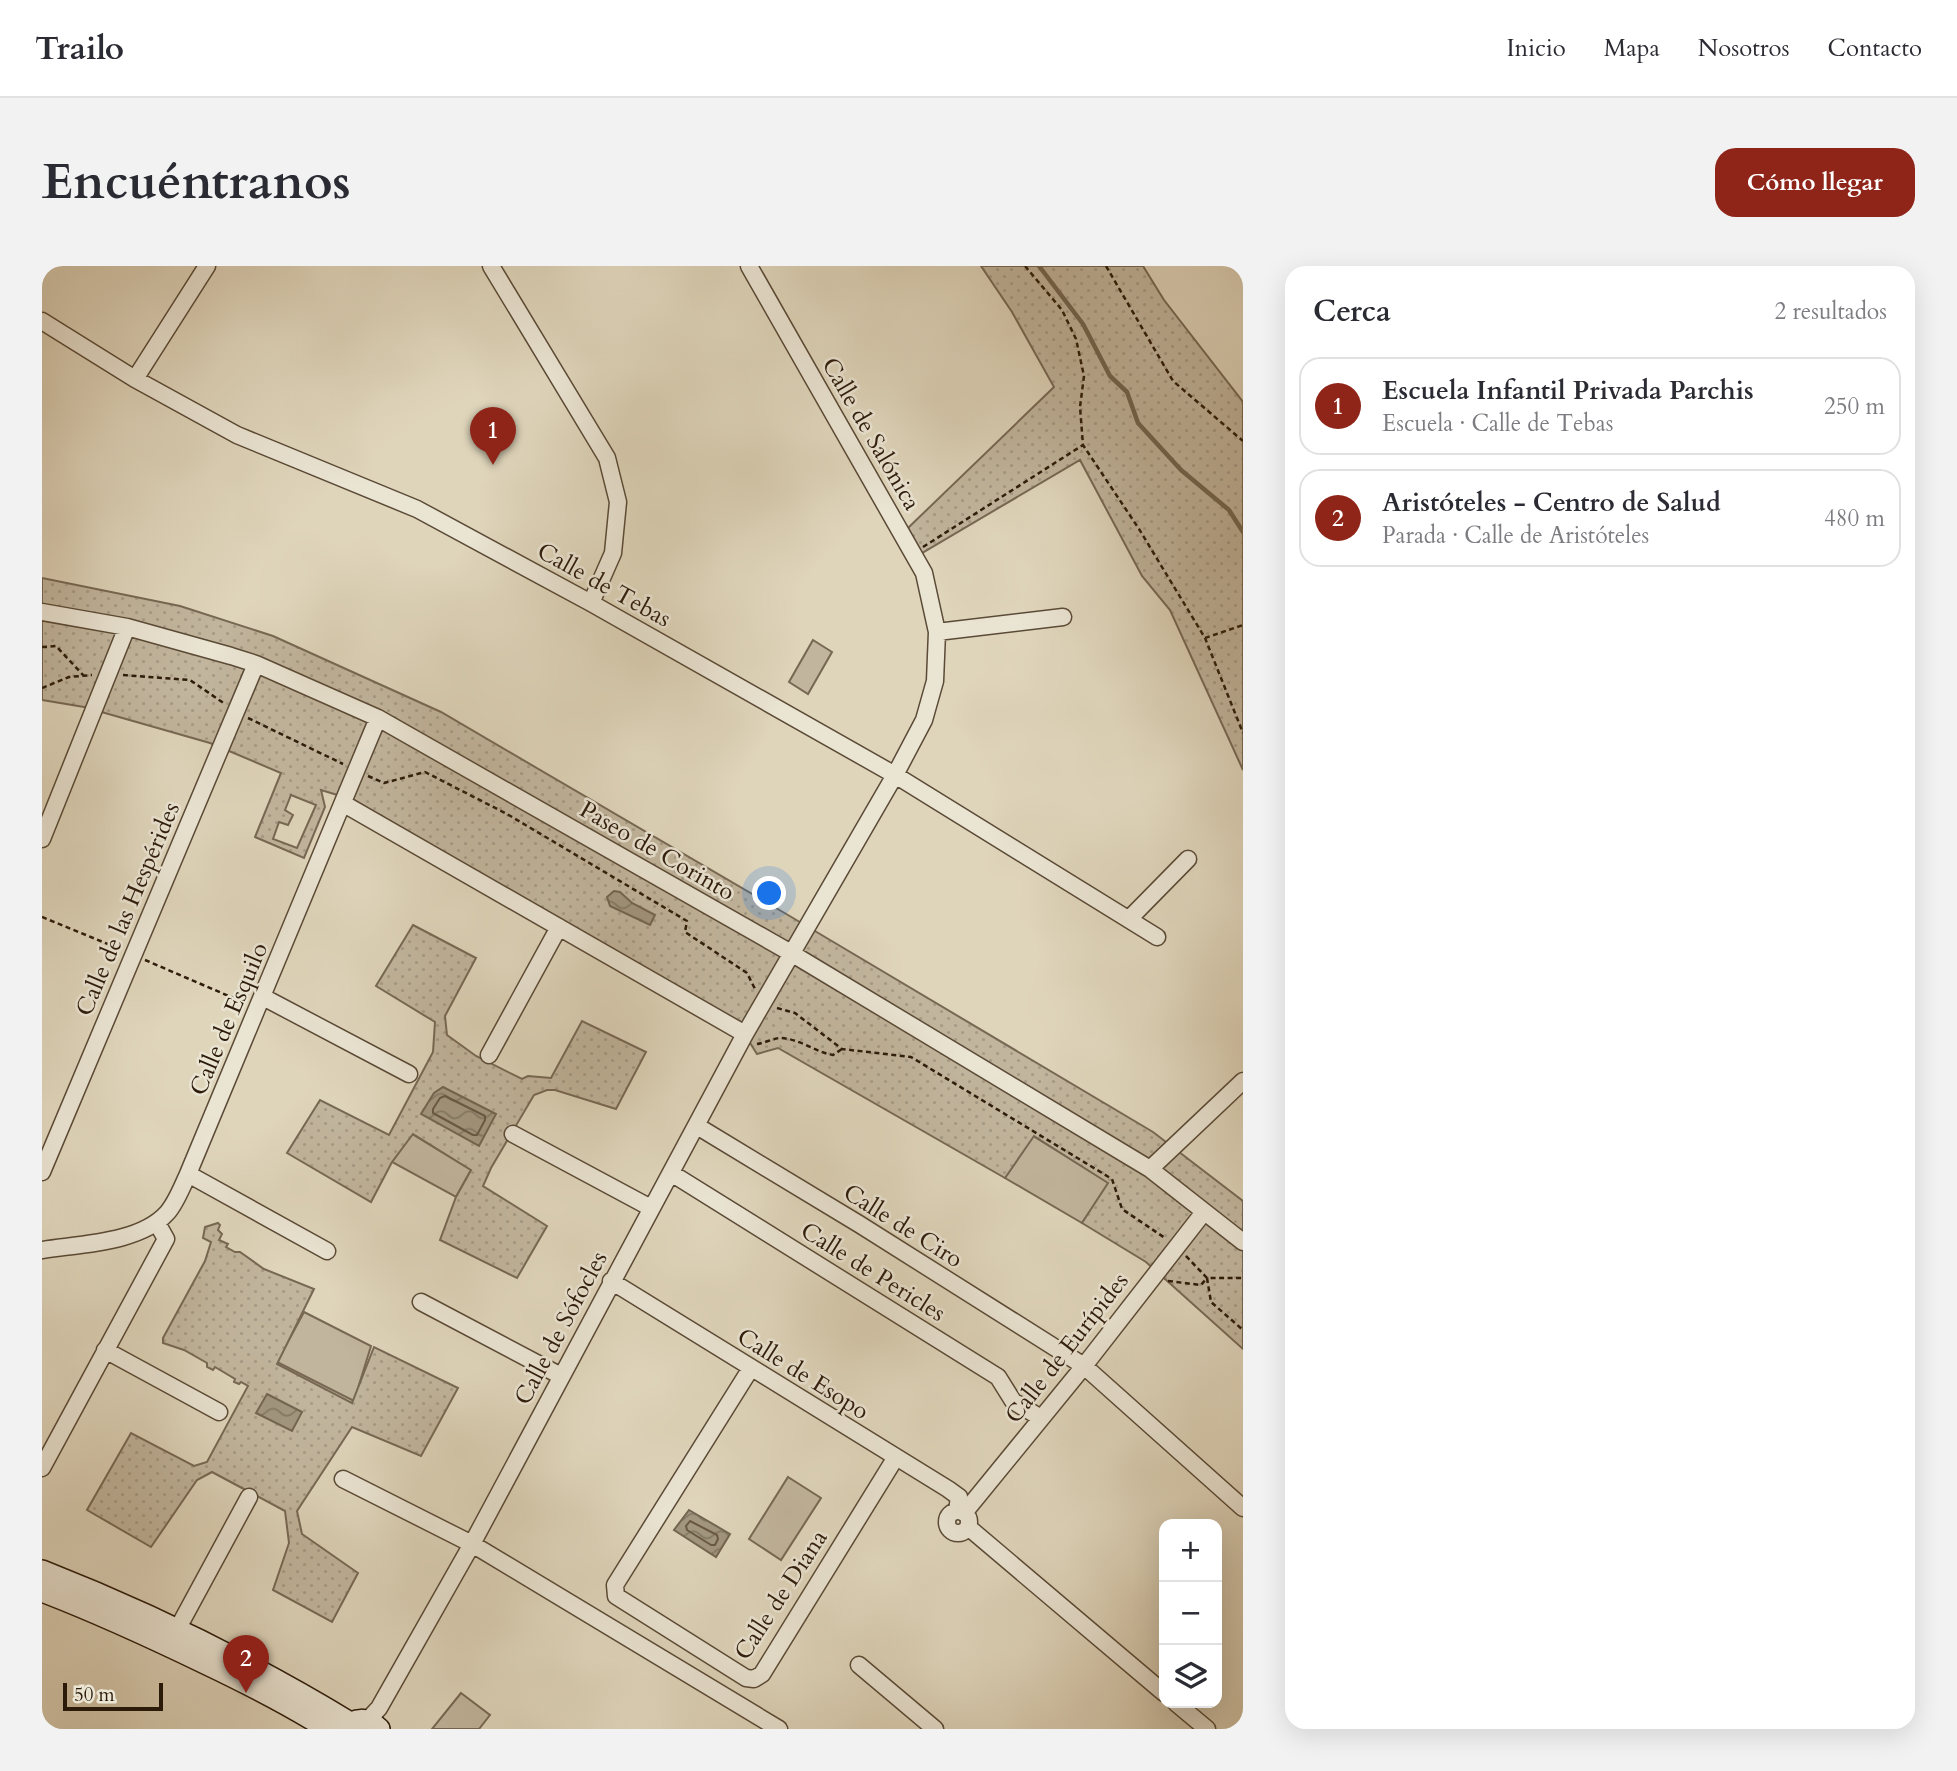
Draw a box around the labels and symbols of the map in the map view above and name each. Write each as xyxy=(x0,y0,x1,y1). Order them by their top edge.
street label: Calle de Salónica xyxy=(814,351,928,517)
pin: 1 xyxy=(470,407,516,465)
street label: Calle de Tebas xyxy=(531,535,677,635)
street label: Paseo de Corinto xyxy=(573,793,741,909)
street label: Calle de las Hespérides xyxy=(68,797,188,1021)
your location xyxy=(752,876,786,910)
street label: Calle de Esquilo xyxy=(182,937,276,1101)
street label: Calle de Ciro xyxy=(837,1176,969,1276)
street label: Calle de Pericles xyxy=(794,1214,952,1330)
street label: Calle de Sófocles xyxy=(507,1245,615,1411)
street label: Calle de Eurípides xyxy=(998,1266,1136,1430)
street label: Calle de Esopo xyxy=(731,1320,875,1428)
street label: Calle de Diana xyxy=(727,1523,836,1666)
pin: 2 xyxy=(223,1635,269,1693)
scale bar xyxy=(63,1680,163,1712)

